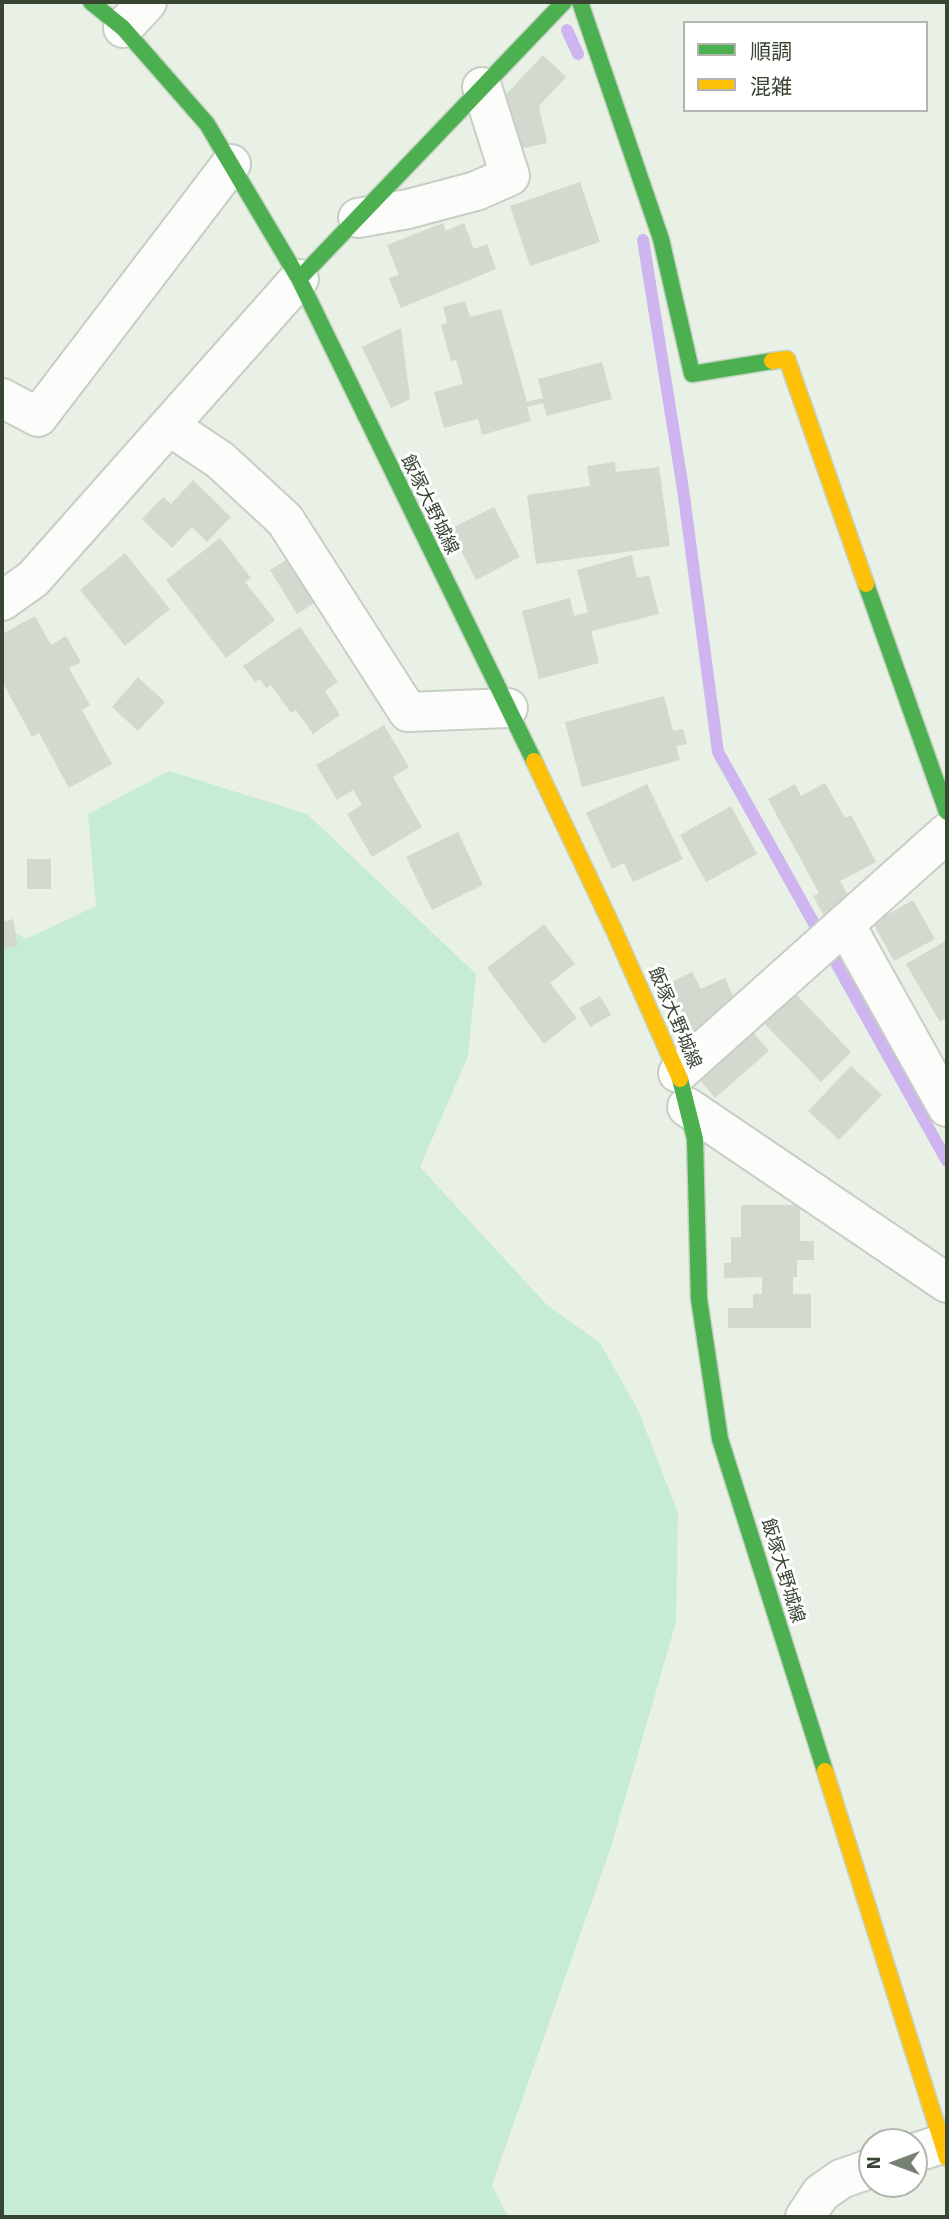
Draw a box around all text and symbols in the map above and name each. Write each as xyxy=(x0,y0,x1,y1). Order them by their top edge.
legend xyxy=(683,21,928,112)
text: 順調 xyxy=(750,39,792,65)
text: 混雑 xyxy=(750,74,792,100)
street label: 飯塚大野城線 xyxy=(396,452,462,558)
street label: 飯塚大野城線 xyxy=(643,964,705,1072)
street label: 飯塚大野城線 xyxy=(756,1516,808,1626)
north arrow xyxy=(858,2128,928,2198)
text: N xyxy=(862,2156,886,2170)

